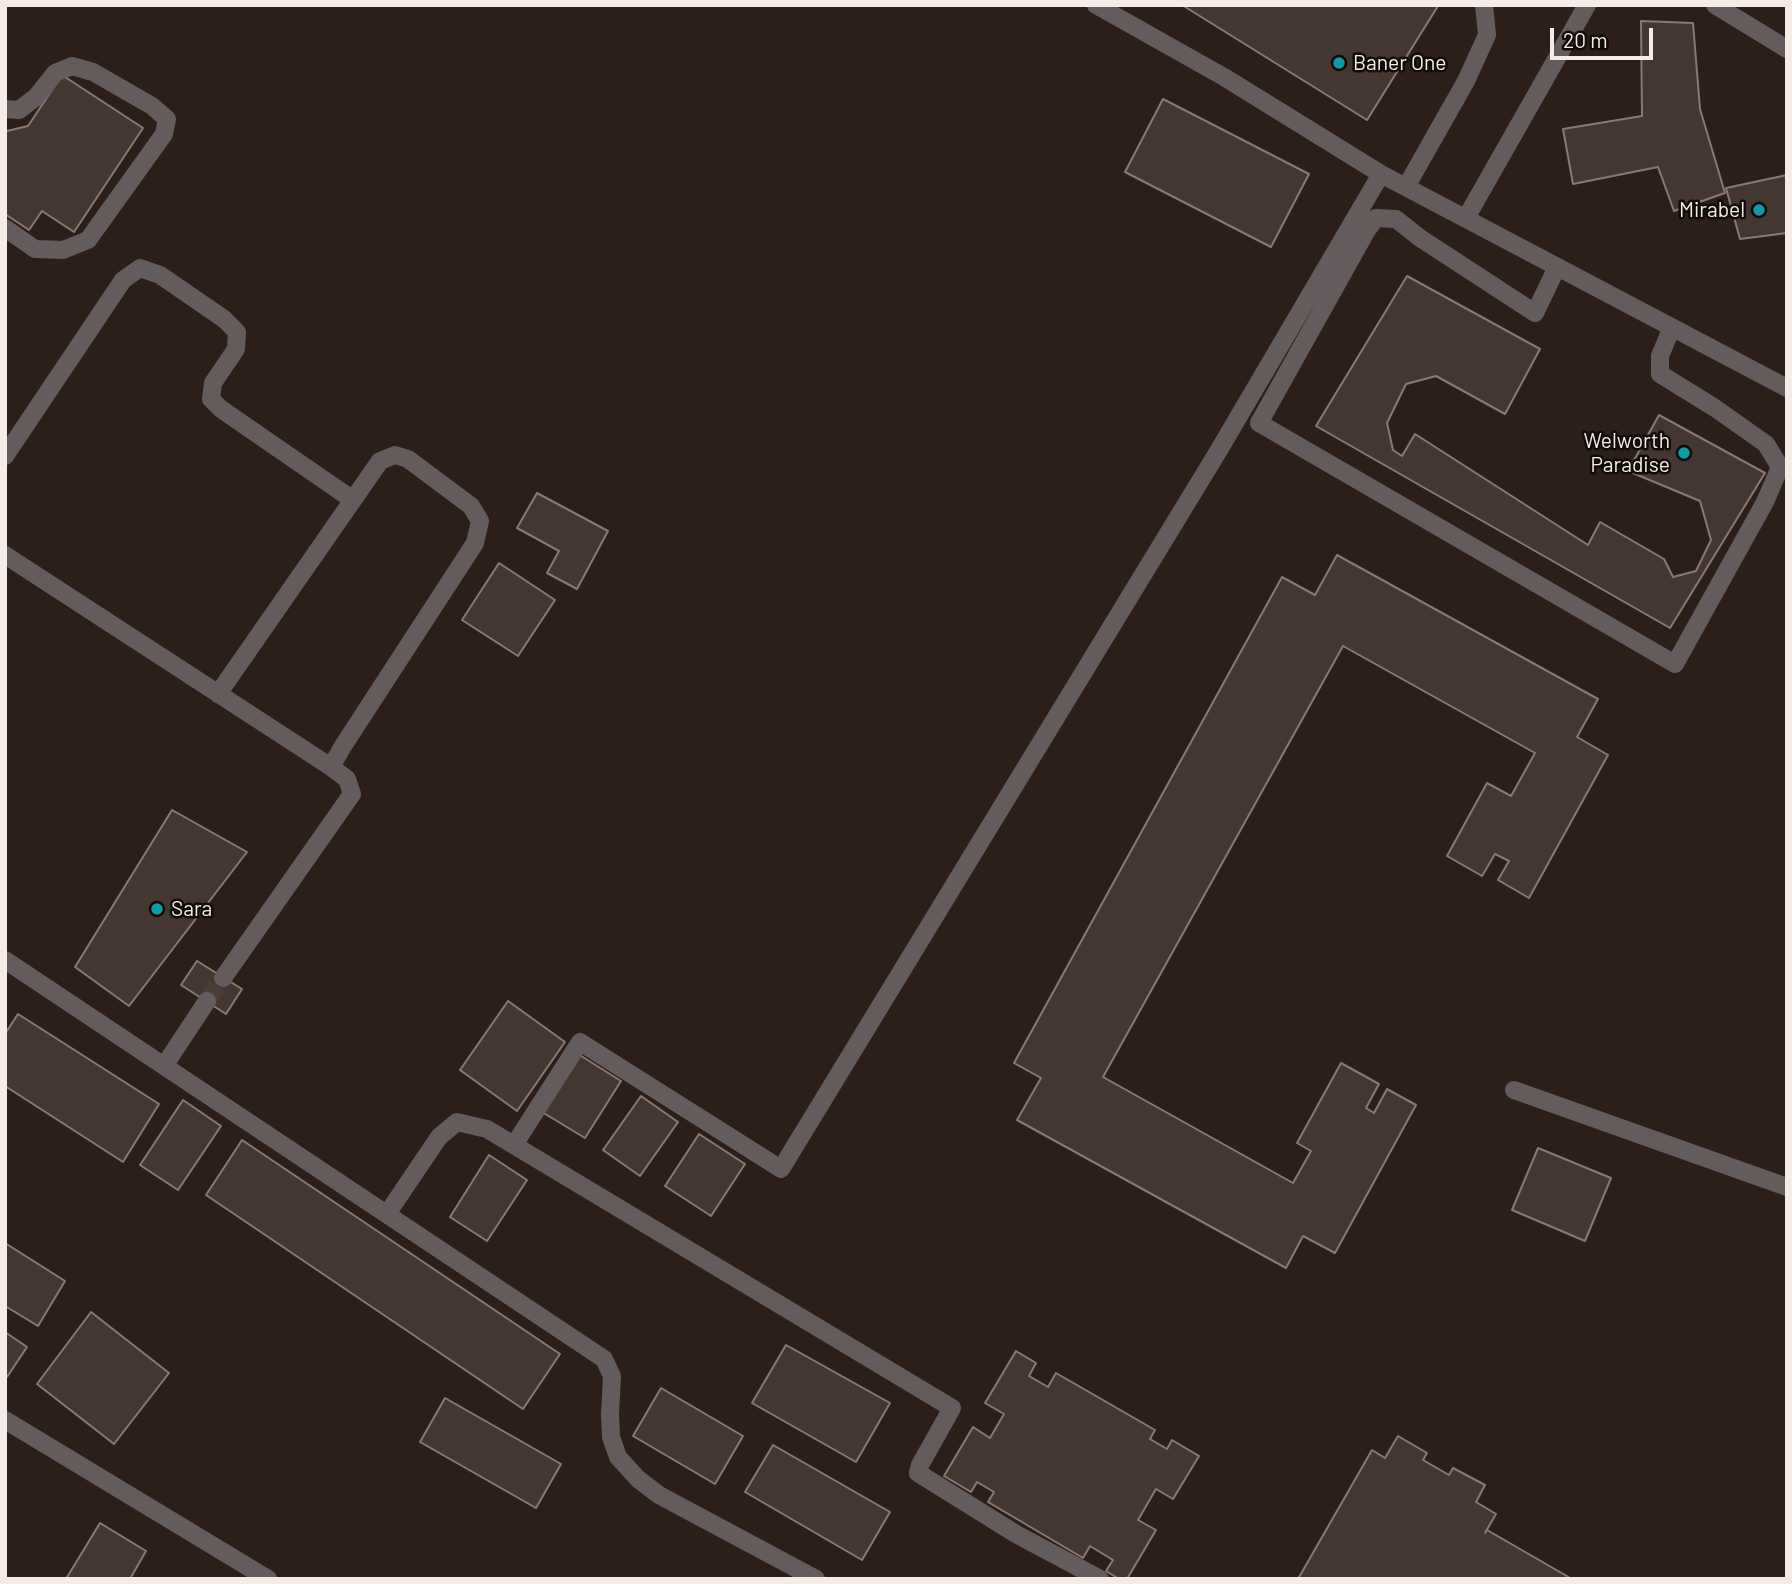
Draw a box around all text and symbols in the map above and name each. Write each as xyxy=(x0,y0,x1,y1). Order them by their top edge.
scale bar xyxy=(1554,14,1657,58)
text: 20 m xyxy=(1563,27,1608,52)
place label: Baner One xyxy=(1353,50,1446,76)
marker: Baner One xyxy=(1331,55,1347,71)
place label: Mirabel xyxy=(1679,197,1745,223)
marker: Mirabel xyxy=(1751,202,1767,218)
place label: Welworth Paradise xyxy=(1583,428,1670,478)
marker: Welworth Paradise xyxy=(1676,445,1692,461)
place label: Sara xyxy=(171,896,212,922)
marker: Sara xyxy=(149,901,165,917)

